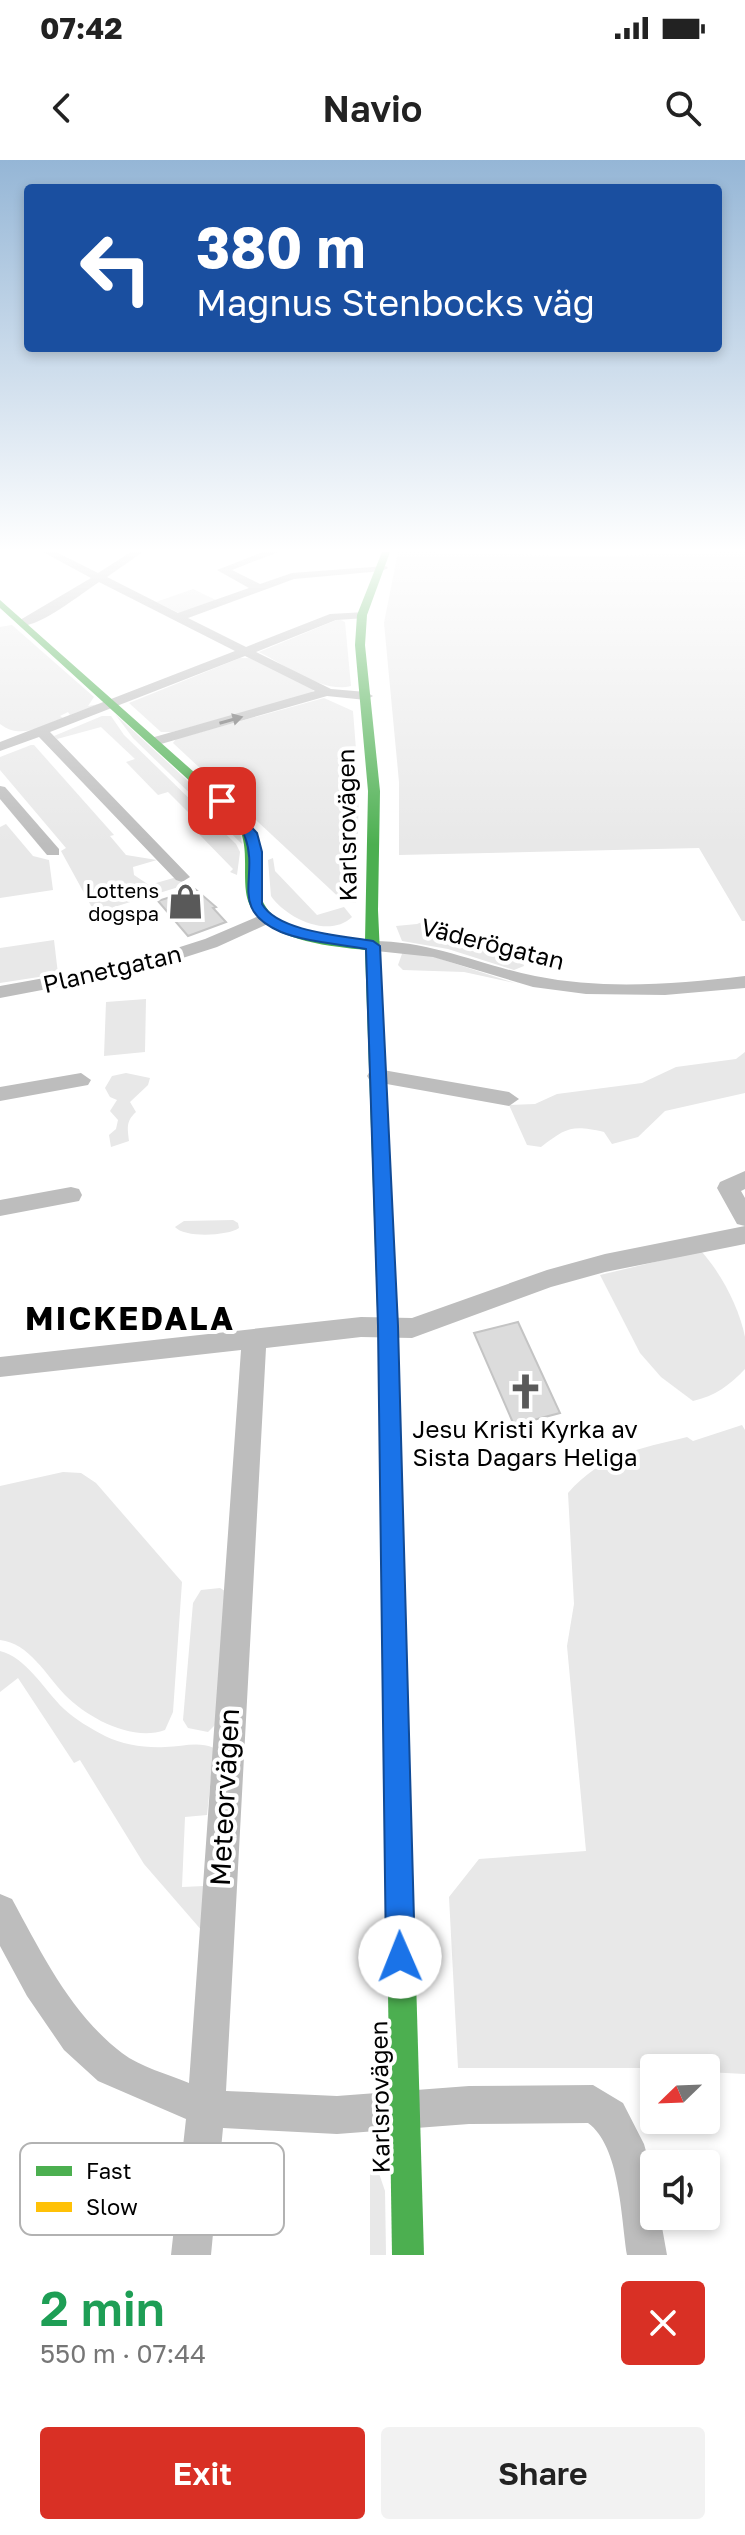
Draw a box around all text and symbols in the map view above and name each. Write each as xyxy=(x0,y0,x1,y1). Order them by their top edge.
text: 07:42 xyxy=(40,10,123,46)
icon: back xyxy=(40,86,84,130)
icon: search xyxy=(661,86,705,130)
text: Navio xyxy=(323,87,422,130)
text: 380 m xyxy=(196,213,365,280)
icon: left xyxy=(64,216,168,320)
text: Magnus Stenbocks väg xyxy=(196,281,595,324)
one-way arrow xyxy=(219,713,243,726)
street label: Karlsrovägen xyxy=(330,748,362,902)
pin xyxy=(188,767,256,835)
icon: arrive xyxy=(200,779,244,823)
place label: Lottens dogspa xyxy=(86,878,159,925)
shop icon: Lottens dogspa xyxy=(166,883,204,921)
street label: Väderögatan xyxy=(418,911,568,975)
street label: Planetgatan xyxy=(40,938,184,998)
district label: MICKEDALA xyxy=(25,1299,235,1337)
church icon: Jesu Kristi Kyrka av Sista Dagars Heliga xyxy=(506,1372,544,1410)
place label: Jesu Kristi Kyrka av Sista Dagars Heliga xyxy=(412,1414,638,1471)
street label: Meteorvägen xyxy=(203,1707,245,1887)
position arrow xyxy=(358,1915,442,1999)
street label: Karlsrovägen xyxy=(363,2020,395,2174)
north arrow xyxy=(640,2054,720,2134)
map controls xyxy=(640,2054,720,2230)
legend xyxy=(20,2143,284,2235)
button: sound xyxy=(640,2150,720,2230)
text: Fast xyxy=(86,2157,132,2184)
text: Slow xyxy=(86,2193,138,2220)
text: 2 min xyxy=(40,2279,165,2337)
button: close xyxy=(621,2281,705,2365)
text: 550 m · 07:44 xyxy=(40,2338,206,2369)
button: Exit xyxy=(40,2427,365,2519)
button: Share xyxy=(381,2427,705,2519)

